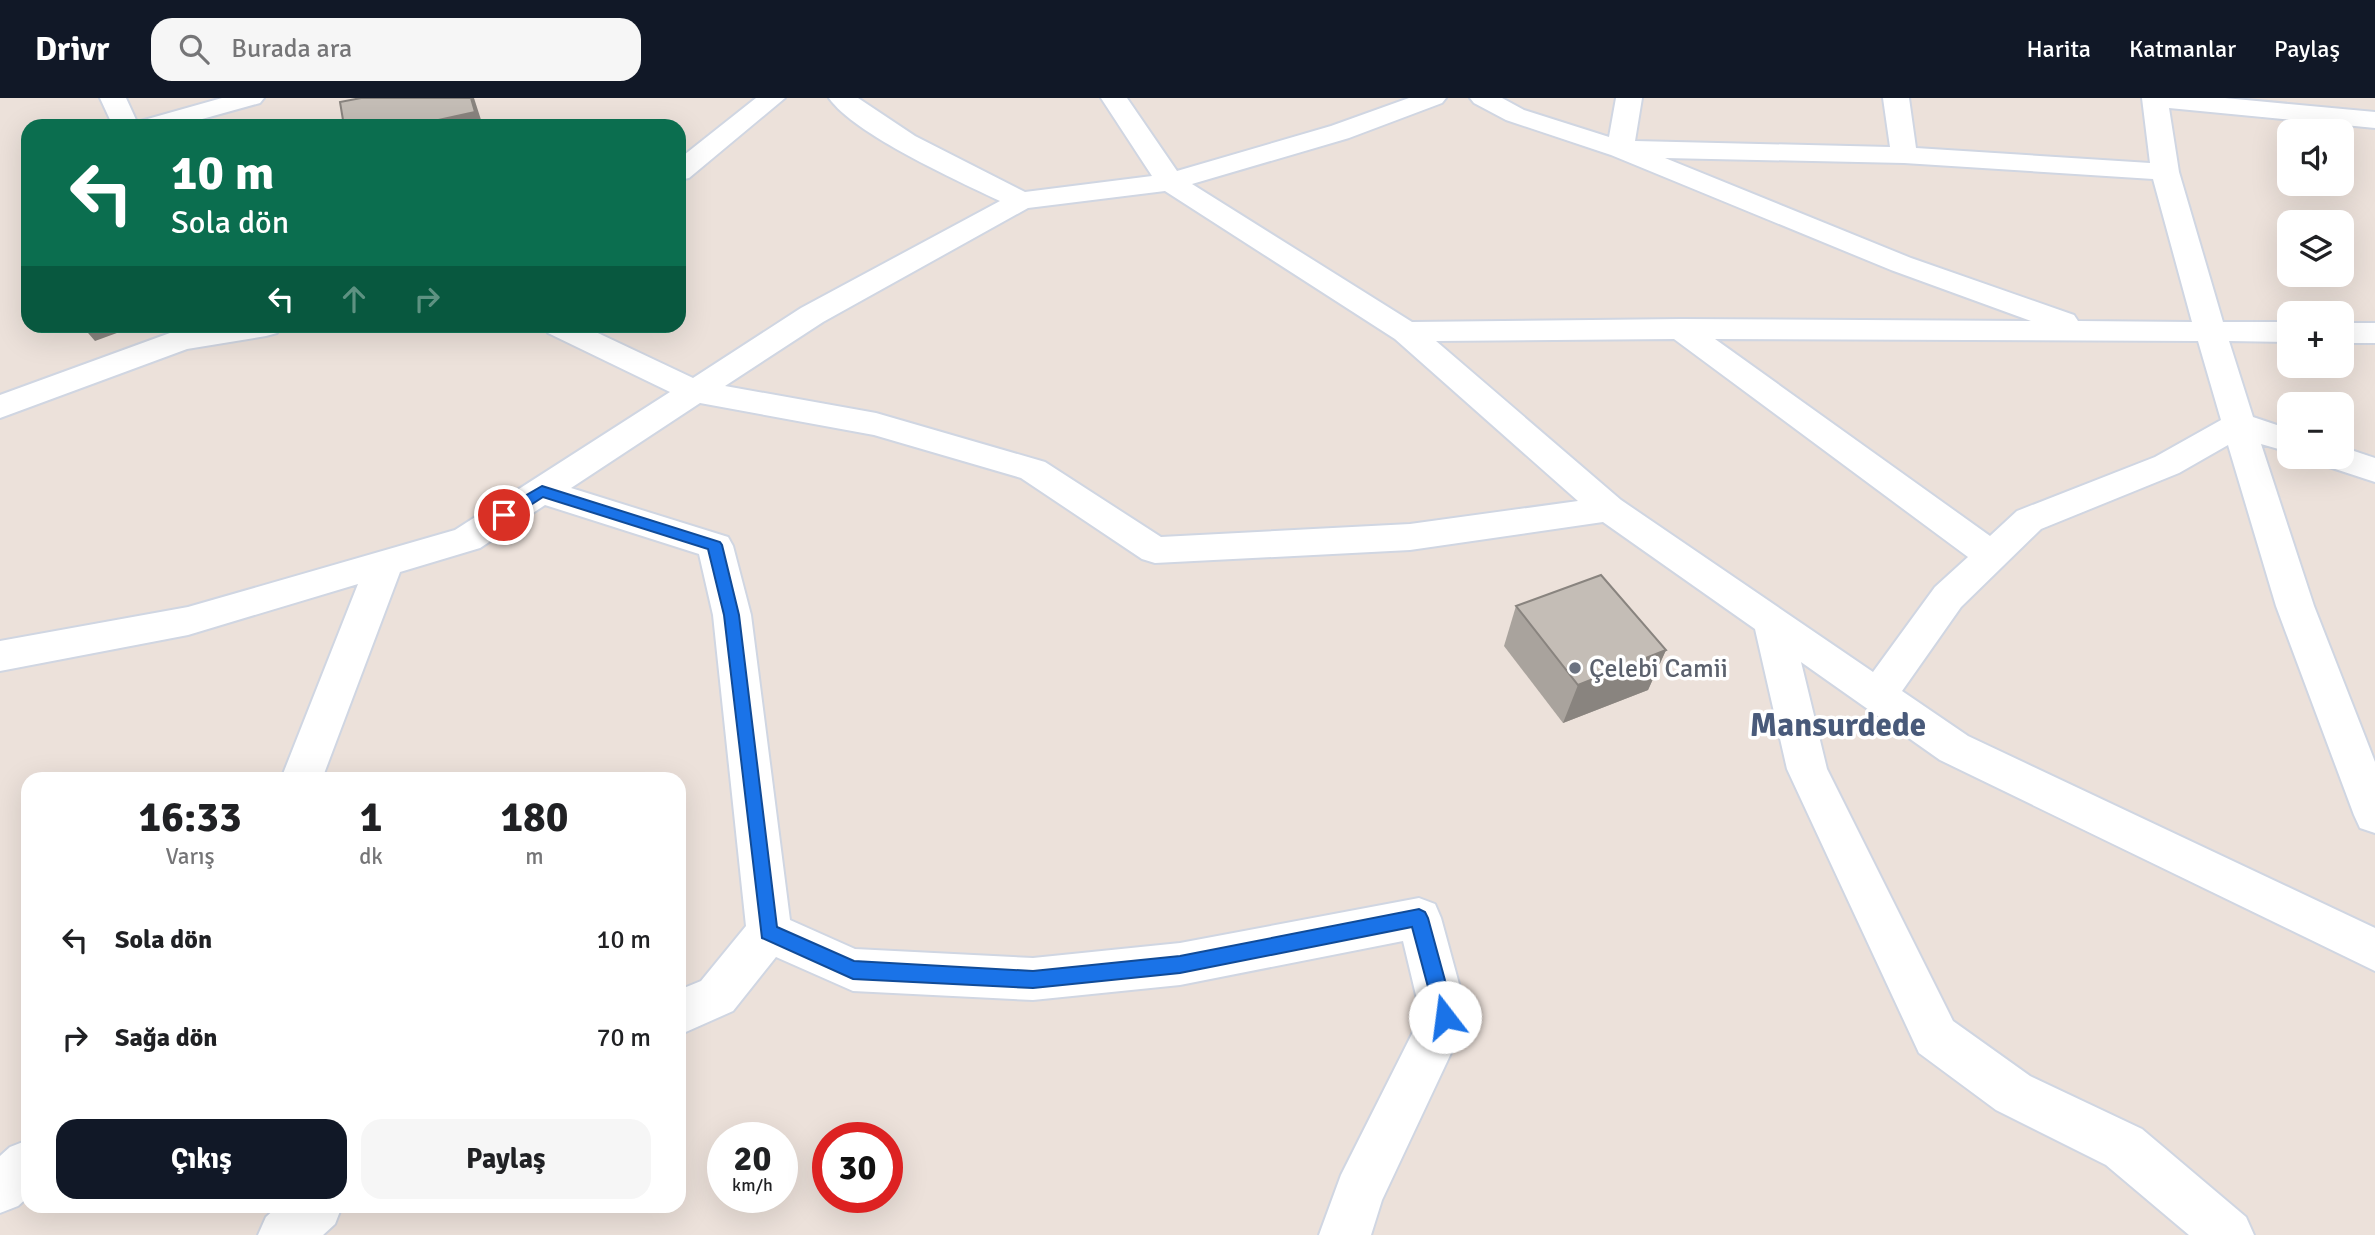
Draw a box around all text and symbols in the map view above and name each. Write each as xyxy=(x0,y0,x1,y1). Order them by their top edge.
search box xyxy=(151,18,641,81)
text: Drivr xyxy=(35,29,109,70)
icon: search xyxy=(175,30,213,68)
text: Burada ara xyxy=(231,33,352,65)
text: Harita xyxy=(2026,34,2091,64)
text: Katmanlar xyxy=(2129,34,2236,64)
text: Paylaş xyxy=(2274,34,2340,64)
map controls xyxy=(2277,119,2354,469)
button: sound xyxy=(2277,119,2354,196)
text: 10 m xyxy=(171,143,274,203)
icon: left xyxy=(56,147,147,238)
text: Sola dön xyxy=(171,203,289,242)
button: layers xyxy=(2277,210,2354,287)
icon: left xyxy=(262,280,300,318)
icon: ahead xyxy=(335,280,373,318)
icon: right xyxy=(408,280,446,318)
button: + xyxy=(2277,301,2354,378)
button: − xyxy=(2277,392,2354,469)
pin xyxy=(474,485,534,545)
icon: arrive xyxy=(485,496,523,534)
place label: Çelebi Camii xyxy=(1589,653,1728,685)
marker: Çelebi Camii xyxy=(1567,660,1583,676)
district label: Mansurdede xyxy=(1750,705,1926,746)
text: 16:33 xyxy=(139,792,242,843)
text: 1 xyxy=(360,792,382,843)
text: 180 xyxy=(500,792,568,843)
text: Varış xyxy=(166,842,215,871)
text: dk xyxy=(359,842,383,871)
text: m xyxy=(525,842,544,871)
icon: left xyxy=(56,921,94,959)
text: Sola dön xyxy=(115,924,212,956)
text: 10 m xyxy=(596,924,651,956)
position arrow xyxy=(1408,980,1482,1054)
icon: right xyxy=(56,1019,94,1057)
text: Sağa dön xyxy=(115,1022,218,1054)
text: 70 m xyxy=(596,1022,651,1054)
button: Çıkış xyxy=(56,1119,347,1199)
button: Paylaş xyxy=(361,1119,651,1199)
speed limit sign: 30 xyxy=(812,1122,903,1213)
text: 20 xyxy=(734,1137,771,1180)
text: km/h xyxy=(732,1174,773,1196)

